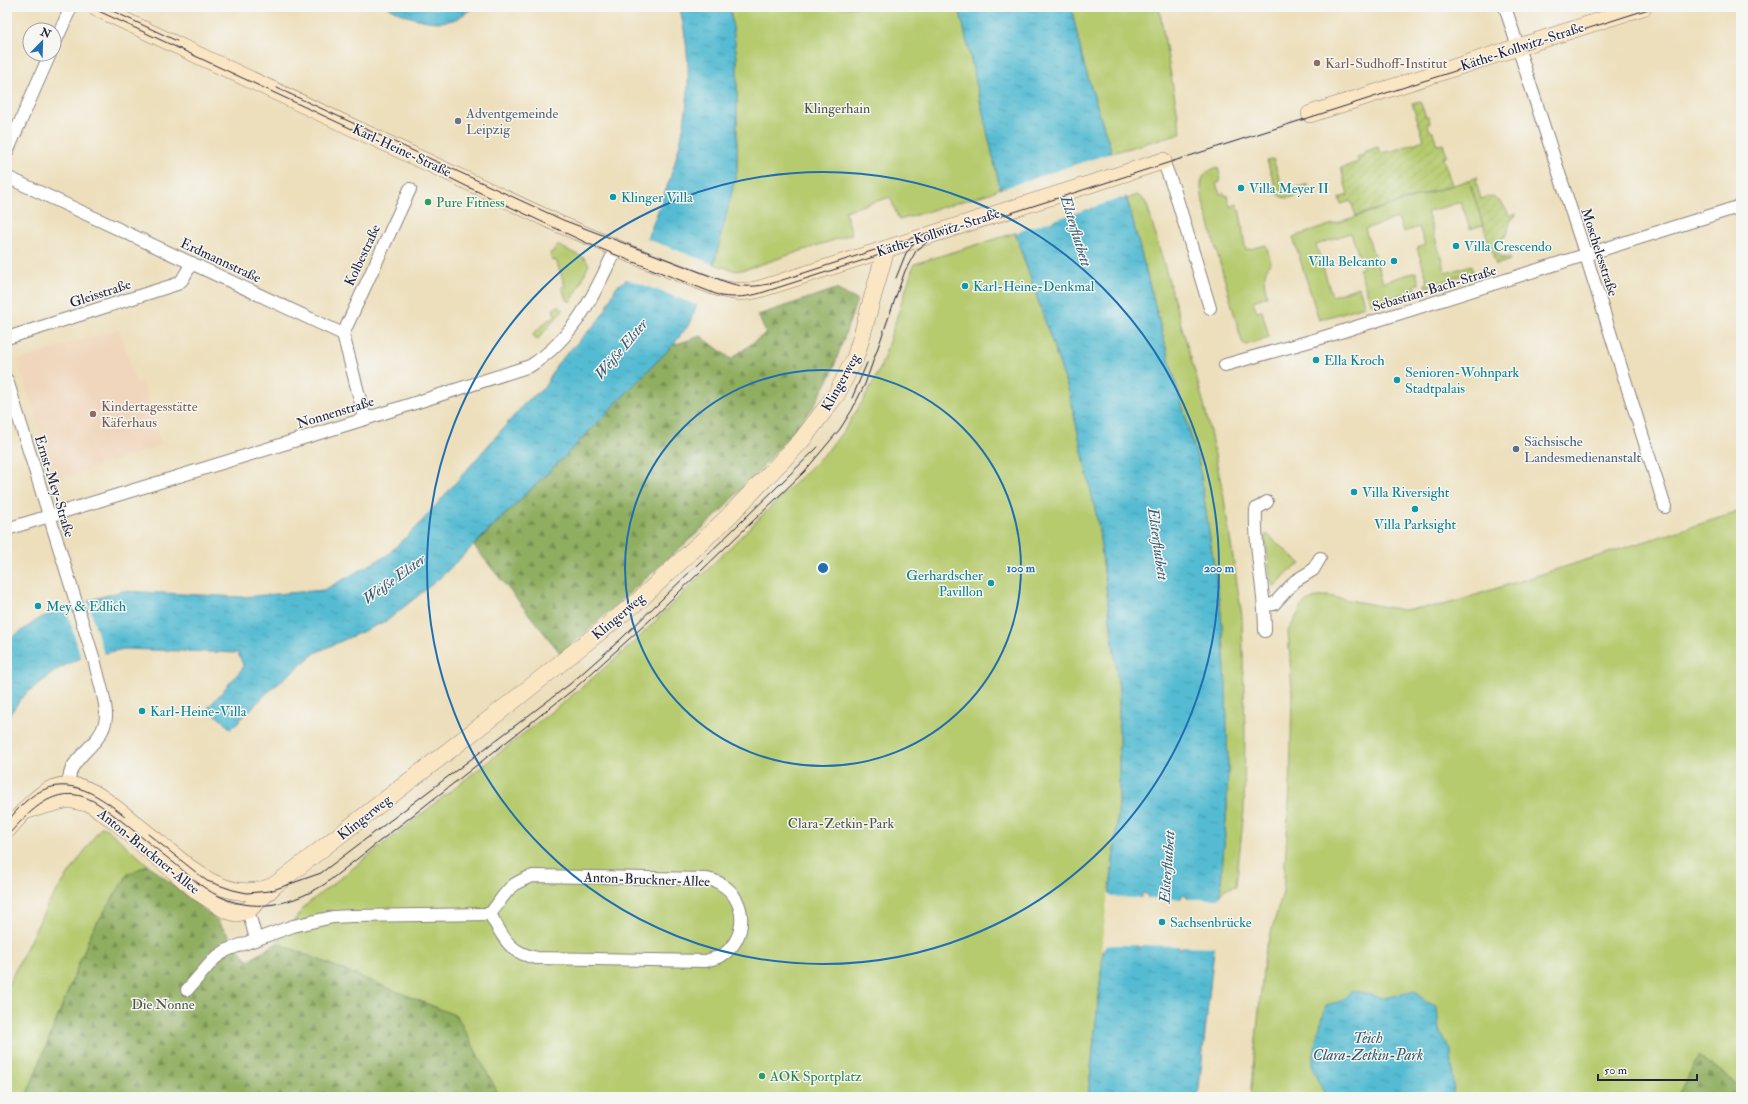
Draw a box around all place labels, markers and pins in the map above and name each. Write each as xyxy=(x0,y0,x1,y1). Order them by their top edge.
place label: Karl-Sudhoff-Institut xyxy=(1325,55,1448,72)
marker: Karl-Sudhoff-Institut xyxy=(1312,58,1322,68)
place label: Adventgemeinde Leipzig xyxy=(465,105,558,139)
marker: Adventgemeinde Leipzig xyxy=(453,116,463,126)
place label: Villa Meyer II xyxy=(1249,180,1329,198)
marker: Villa Meyer II xyxy=(1236,183,1246,193)
place label: Klinger Villa xyxy=(621,189,693,206)
marker: Klinger Villa xyxy=(608,192,618,202)
place label: Pure Fitness xyxy=(436,194,505,211)
marker: Pure Fitness xyxy=(423,197,433,207)
place label: Villa Crescendo xyxy=(1464,238,1552,255)
marker: Villa Crescendo xyxy=(1451,241,1461,251)
place label: Villa Belcanto xyxy=(1308,253,1386,270)
marker: Villa Belcanto xyxy=(1389,256,1399,266)
place label: Karl-Heine-Denkmal xyxy=(973,278,1095,295)
marker: Karl-Heine-Denkmal xyxy=(960,281,970,291)
place label: Ella Kroch xyxy=(1324,352,1385,369)
marker: Ella Kroch xyxy=(1311,355,1321,365)
place label: Senioren-Wohnpark Stadtpalais xyxy=(1405,364,1520,398)
marker: Senioren-Wohnpark Stadtpalais xyxy=(1392,375,1402,385)
place label: Kindertagesstätte Käferhaus xyxy=(101,398,198,431)
marker: Kindertagesstätte Käferhaus xyxy=(88,409,98,419)
place label: Sächsische Landesmedienanstalt xyxy=(1524,433,1641,466)
marker: Sächsische Landesmedienanstalt xyxy=(1511,444,1521,454)
place label: Villa Riversight xyxy=(1362,484,1450,501)
marker: Villa Riversight xyxy=(1349,487,1359,497)
marker: Villa Parksight xyxy=(1410,504,1420,514)
place label: Villa Parksight xyxy=(1374,516,1456,533)
centre of rings xyxy=(816,561,830,575)
place label: Gerhardscher Pavillon xyxy=(906,567,984,600)
marker: Gerhardscher Pavillon xyxy=(986,578,996,588)
place label: Mey & Edlich xyxy=(46,598,127,616)
marker: Mey & Edlich xyxy=(33,601,43,611)
place label: Karl-Heine-Villa xyxy=(150,703,247,720)
marker: Karl-Heine-Villa xyxy=(137,706,147,716)
place label: Sachsenbrücke xyxy=(1170,914,1252,931)
marker: Sachsenbrücke xyxy=(1157,917,1167,927)
place label: AOK Sportplatz xyxy=(769,1068,862,1086)
marker: AOK Sportplatz xyxy=(757,1071,767,1081)

